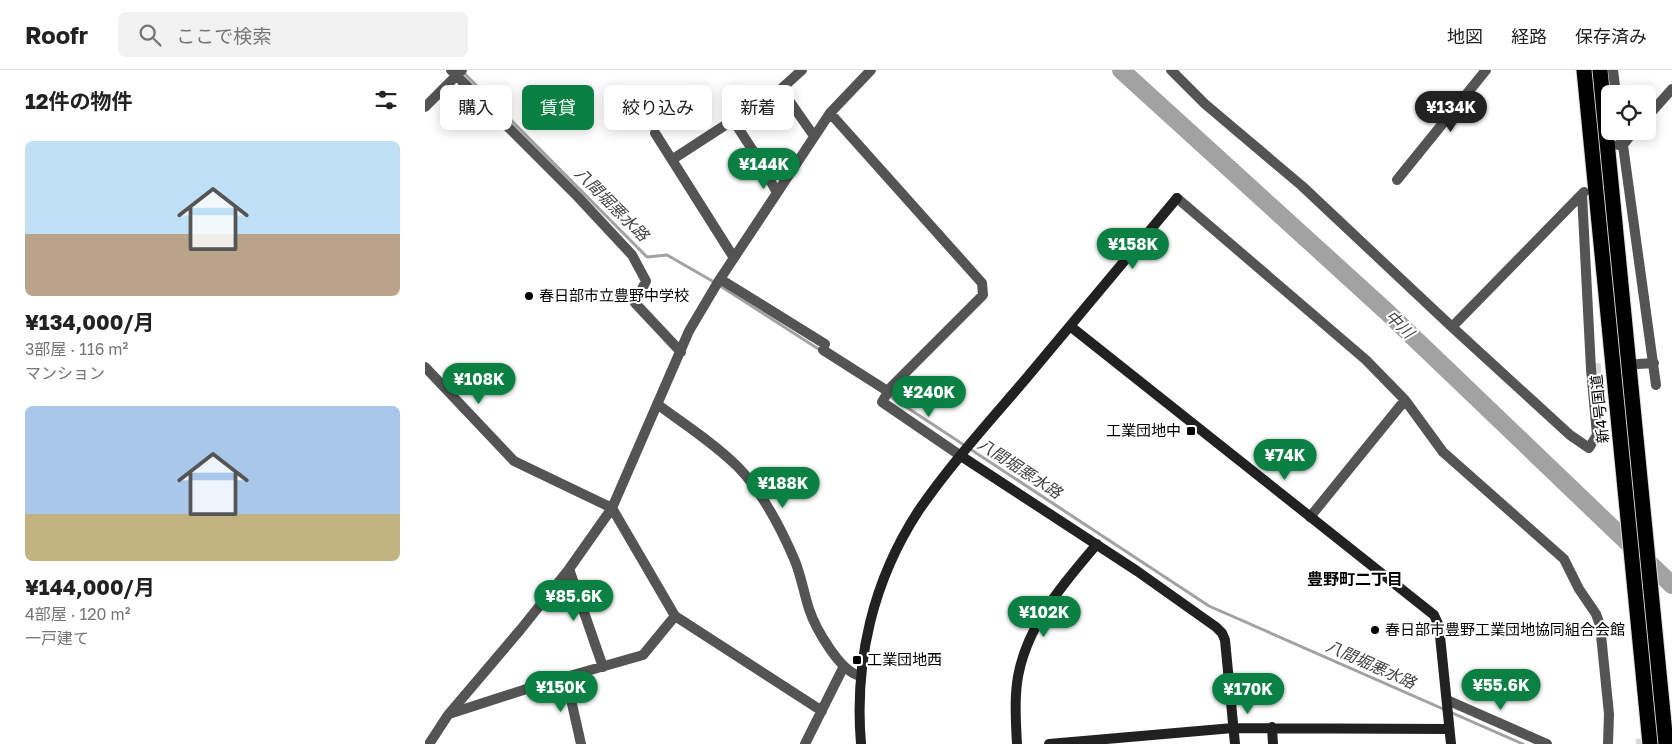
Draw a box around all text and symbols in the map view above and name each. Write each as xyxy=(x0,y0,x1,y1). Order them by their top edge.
search box xyxy=(118,12,468,57)
text: Roofr xyxy=(25,20,88,49)
icon: search xyxy=(136,21,164,49)
text: ここで検索 xyxy=(176,24,271,47)
text: 地図 xyxy=(1447,25,1483,47)
text: 経路 xyxy=(1511,25,1547,47)
text: 保存済み xyxy=(1575,25,1647,47)
chip: 購入 xyxy=(440,85,512,130)
chip: 賃貸 xyxy=(522,85,594,130)
chip: 絞り込み xyxy=(604,85,712,130)
chip: 新着 xyxy=(722,85,794,130)
map controls xyxy=(1601,85,1656,140)
button: locate xyxy=(1601,85,1656,140)
icon: filters xyxy=(372,86,400,114)
text: 12件の物件 xyxy=(25,88,133,114)
pin: ¥134K xyxy=(1416,90,1486,133)
text: ¥134K xyxy=(1426,97,1476,117)
pin: ¥144K xyxy=(729,148,799,190)
text: ¥144K xyxy=(739,154,789,174)
water label: 八間堀悪水路 xyxy=(571,163,654,246)
icon: home xyxy=(168,174,258,264)
pin: ¥158K xyxy=(1098,228,1168,270)
text: ¥158K xyxy=(1108,234,1158,254)
place label: 春日部市立豊野中学校 xyxy=(539,286,689,304)
marker: 春日部市立豊野中学校 xyxy=(523,290,535,302)
water label: 中川 xyxy=(1382,306,1420,344)
text: ¥134,000/月 xyxy=(25,309,154,335)
text: 3部屋 · 116 m² xyxy=(25,339,128,359)
pin: ¥108K xyxy=(444,362,514,405)
text: マンション xyxy=(25,363,105,383)
text: ¥108K xyxy=(453,369,505,389)
street label: 新4号国道 xyxy=(1586,374,1612,444)
pin: ¥240K xyxy=(894,376,964,418)
text: ¥240K xyxy=(903,382,955,402)
place label: 工業団地中 xyxy=(1106,421,1181,439)
marker: 工業団地中 xyxy=(1185,425,1197,437)
water label: 八間堀悪水路 xyxy=(974,433,1067,504)
pin: ¥74K xyxy=(1255,438,1315,481)
icon: home xyxy=(168,439,258,529)
text: ¥74K xyxy=(1265,445,1305,465)
pin: ¥188K xyxy=(748,466,818,509)
text: ¥188K xyxy=(758,473,808,493)
district label: 豊野町二丁目 xyxy=(1307,569,1403,589)
text: ¥144,000/月 xyxy=(25,574,155,600)
pin: ¥85.6K xyxy=(533,580,615,622)
text: ¥85.6K xyxy=(545,586,603,606)
pin: ¥102K xyxy=(1009,596,1079,638)
text: ¥102K xyxy=(1019,602,1069,622)
text: 4部屋 · 120 m² xyxy=(25,604,130,624)
place label: 春日部市豊野工業団地協同組合会館 xyxy=(1385,620,1625,638)
marker: 春日部市豊野工業団地協同組合会館 xyxy=(1369,624,1381,636)
text: 一戸建て xyxy=(25,628,89,648)
water label: 八間堀悪水路 xyxy=(1323,635,1421,693)
place label: 工業団地西 xyxy=(867,650,942,668)
marker: 工業団地西 xyxy=(851,654,863,666)
pin: ¥55.6K xyxy=(1460,668,1542,711)
pin: ¥150K xyxy=(526,670,596,713)
pin: ¥170K xyxy=(1213,672,1283,715)
text: ¥55.6K xyxy=(1473,675,1529,695)
text: ¥150K xyxy=(536,677,586,697)
text: ¥170K xyxy=(1223,679,1273,699)

